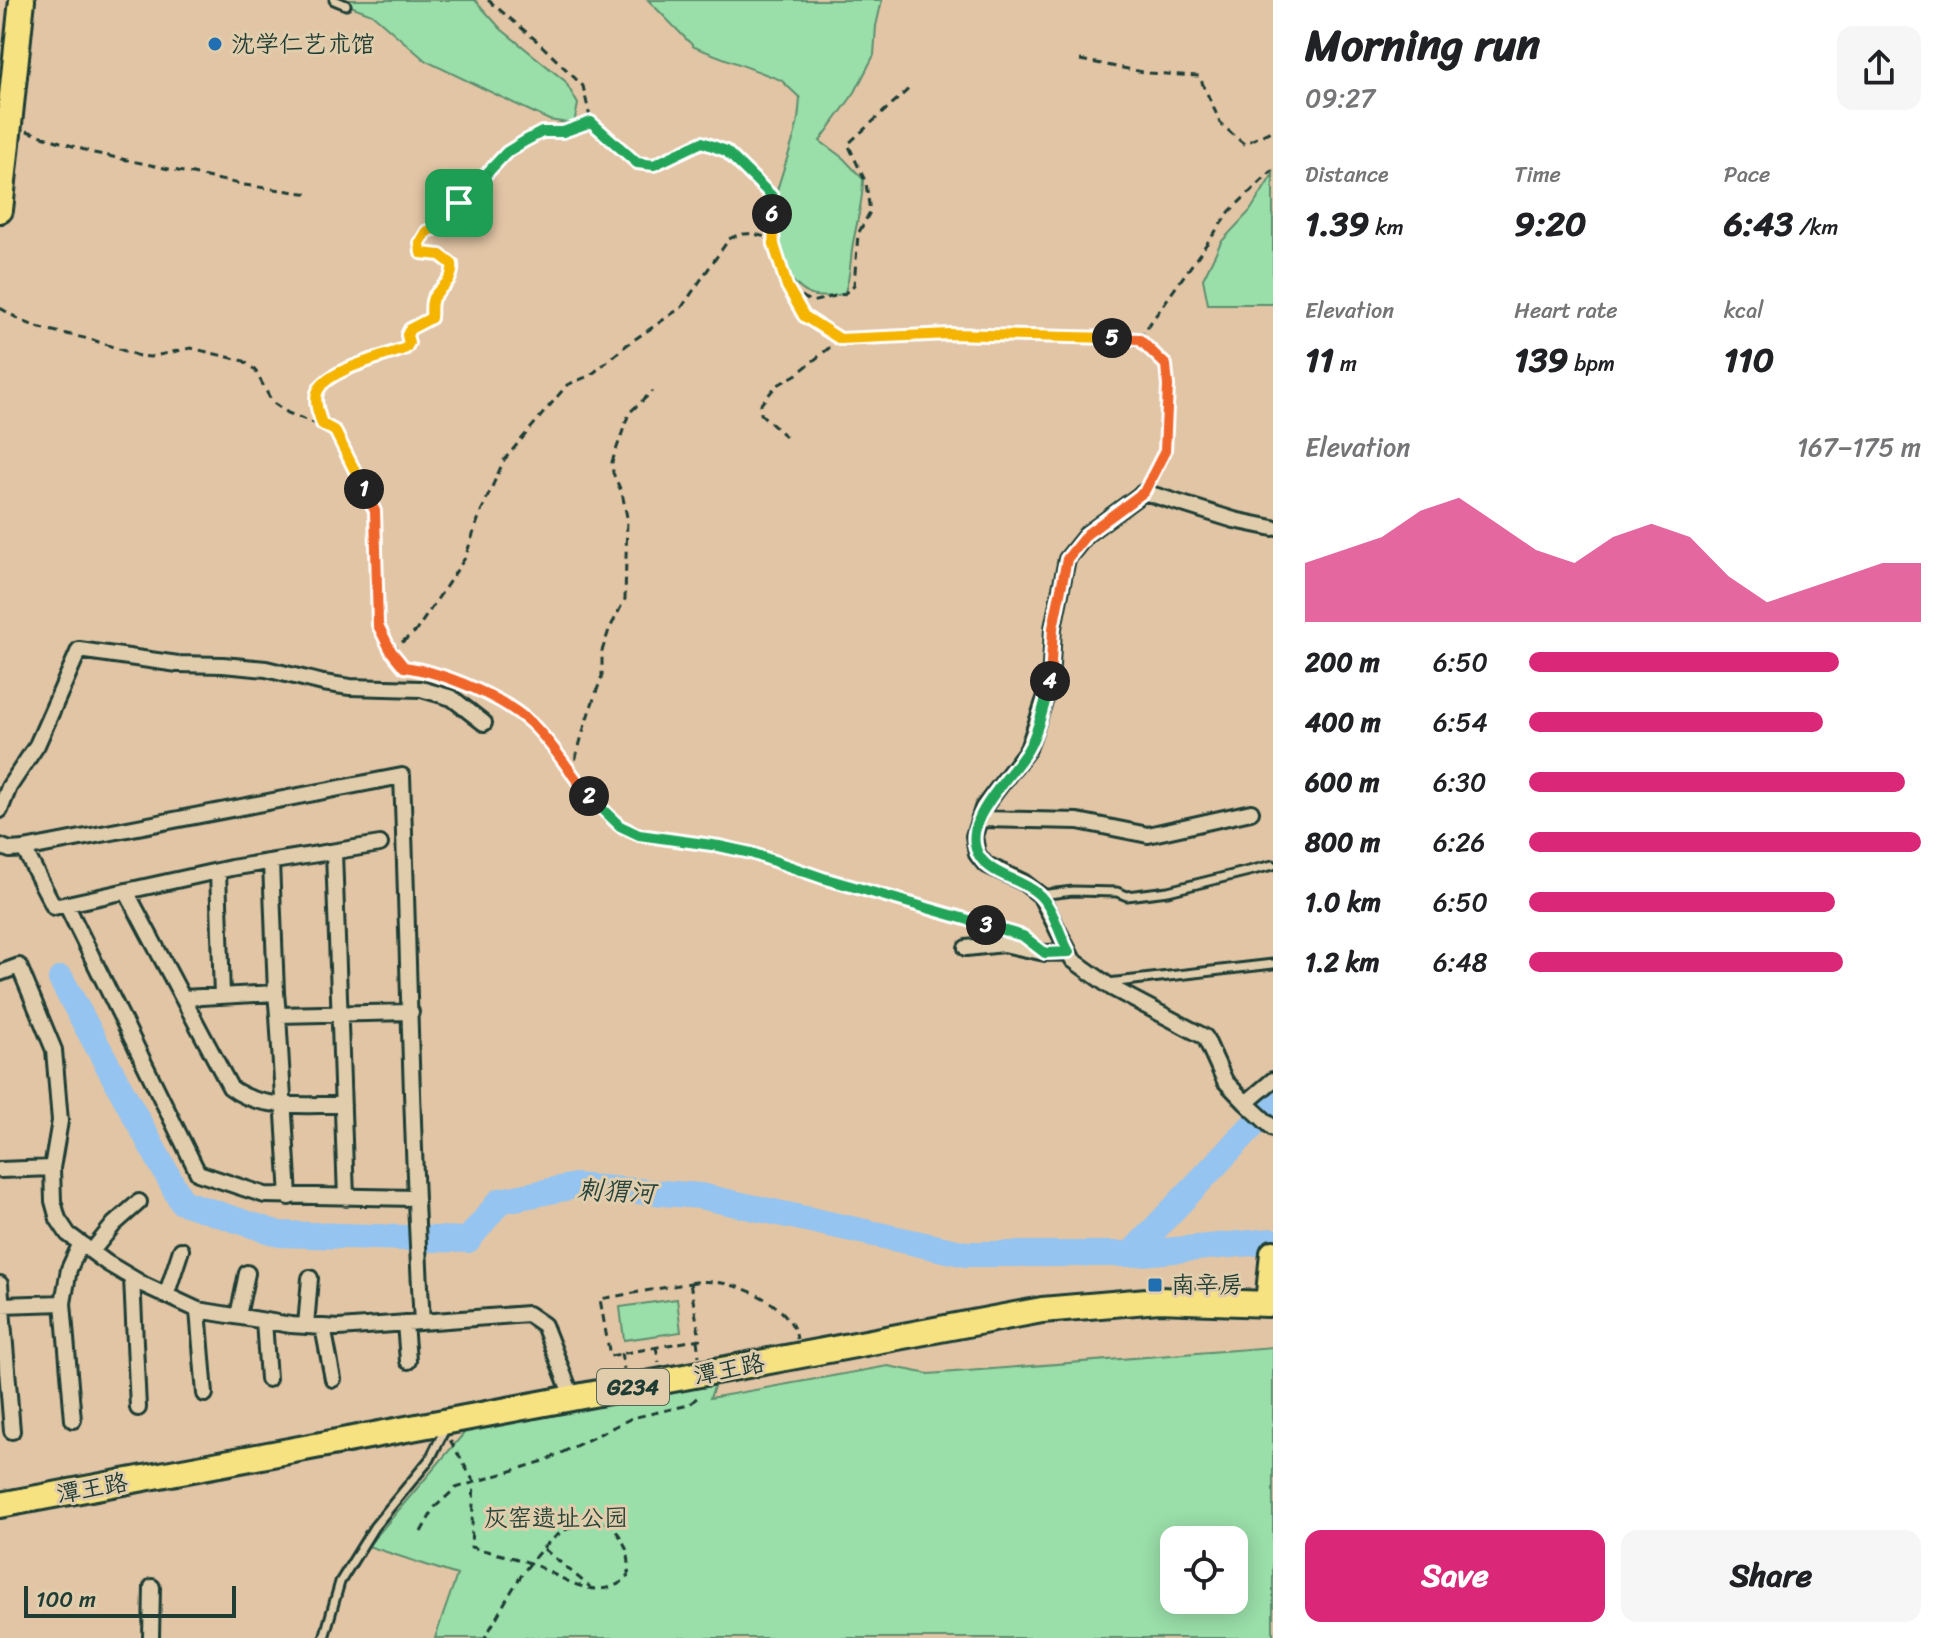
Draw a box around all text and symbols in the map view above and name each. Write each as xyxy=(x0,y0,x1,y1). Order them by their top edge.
text: Morning run xyxy=(1305,6,1540,84)
place label: 沈学仁艺术馆 xyxy=(231,23,375,65)
button: share xyxy=(1837,26,1921,110)
marker: 沈学仁艺术馆 xyxy=(206,35,224,53)
text: 09:27 xyxy=(1305,75,1375,121)
text: Distance xyxy=(1305,155,1389,194)
text: Time xyxy=(1514,155,1561,194)
text: Pace xyxy=(1724,155,1770,194)
pin xyxy=(425,169,493,237)
icon: arrive xyxy=(437,181,481,225)
pin: 6 xyxy=(752,194,792,234)
text: 6 xyxy=(766,194,778,233)
text: 1.39 xyxy=(1305,194,1369,254)
text: 9:20 xyxy=(1514,194,1587,254)
text: 6:43 xyxy=(1724,194,1793,254)
text: km xyxy=(1369,208,1404,247)
text: /km xyxy=(1793,208,1838,247)
text: Elevation xyxy=(1305,291,1394,330)
text: Heart rate xyxy=(1514,291,1618,330)
text: kcal xyxy=(1724,291,1764,330)
pin: 5 xyxy=(1092,318,1132,358)
text: 5 xyxy=(1105,318,1119,357)
text: 11 xyxy=(1305,330,1334,390)
text: 139 xyxy=(1514,330,1568,390)
text: 110 xyxy=(1724,330,1774,390)
text: m xyxy=(1334,344,1357,383)
text: bpm xyxy=(1568,344,1615,383)
text: Elevation xyxy=(1305,424,1410,470)
text: 167–175 m xyxy=(1797,424,1921,470)
pin: 1 xyxy=(344,469,384,509)
text: 1 xyxy=(359,469,369,508)
text: 200 m xyxy=(1305,639,1380,685)
text: 6:50 xyxy=(1433,639,1488,685)
pin: 4 xyxy=(1030,661,1070,701)
text: 4 xyxy=(1043,661,1057,700)
text: 400 m xyxy=(1305,699,1381,745)
text: 6:54 xyxy=(1433,699,1488,745)
text: 600 m xyxy=(1305,759,1379,805)
text: 6:30 xyxy=(1433,759,1486,805)
pin: 2 xyxy=(569,776,609,816)
text: 2 xyxy=(583,776,595,815)
text: 800 m xyxy=(1305,819,1380,865)
text: 6:26 xyxy=(1433,819,1485,865)
text: 1.0 km xyxy=(1305,879,1381,925)
text: 6:50 xyxy=(1433,879,1488,925)
pin: 3 xyxy=(966,905,1006,945)
text: 3 xyxy=(980,905,992,944)
text: 1.2 km xyxy=(1305,939,1380,985)
text: 6:48 xyxy=(1433,939,1488,985)
water label: 刺猬河 xyxy=(576,1166,660,1216)
place label: 南辛房 xyxy=(1171,1264,1243,1306)
marker: 南辛房 xyxy=(1146,1276,1164,1294)
street label: 潭王路 xyxy=(690,1342,768,1396)
road number: G234 xyxy=(597,1369,669,1405)
street label: 潭王路 xyxy=(53,1461,131,1515)
park label: 灰窑遗址公园 xyxy=(484,1497,628,1539)
map controls xyxy=(1160,1526,1248,1614)
button: locate xyxy=(1160,1526,1248,1614)
button: Save xyxy=(1305,1530,1605,1622)
button: Share xyxy=(1621,1530,1921,1622)
text: 100 m xyxy=(36,1580,96,1619)
scale bar xyxy=(24,1582,236,1618)

